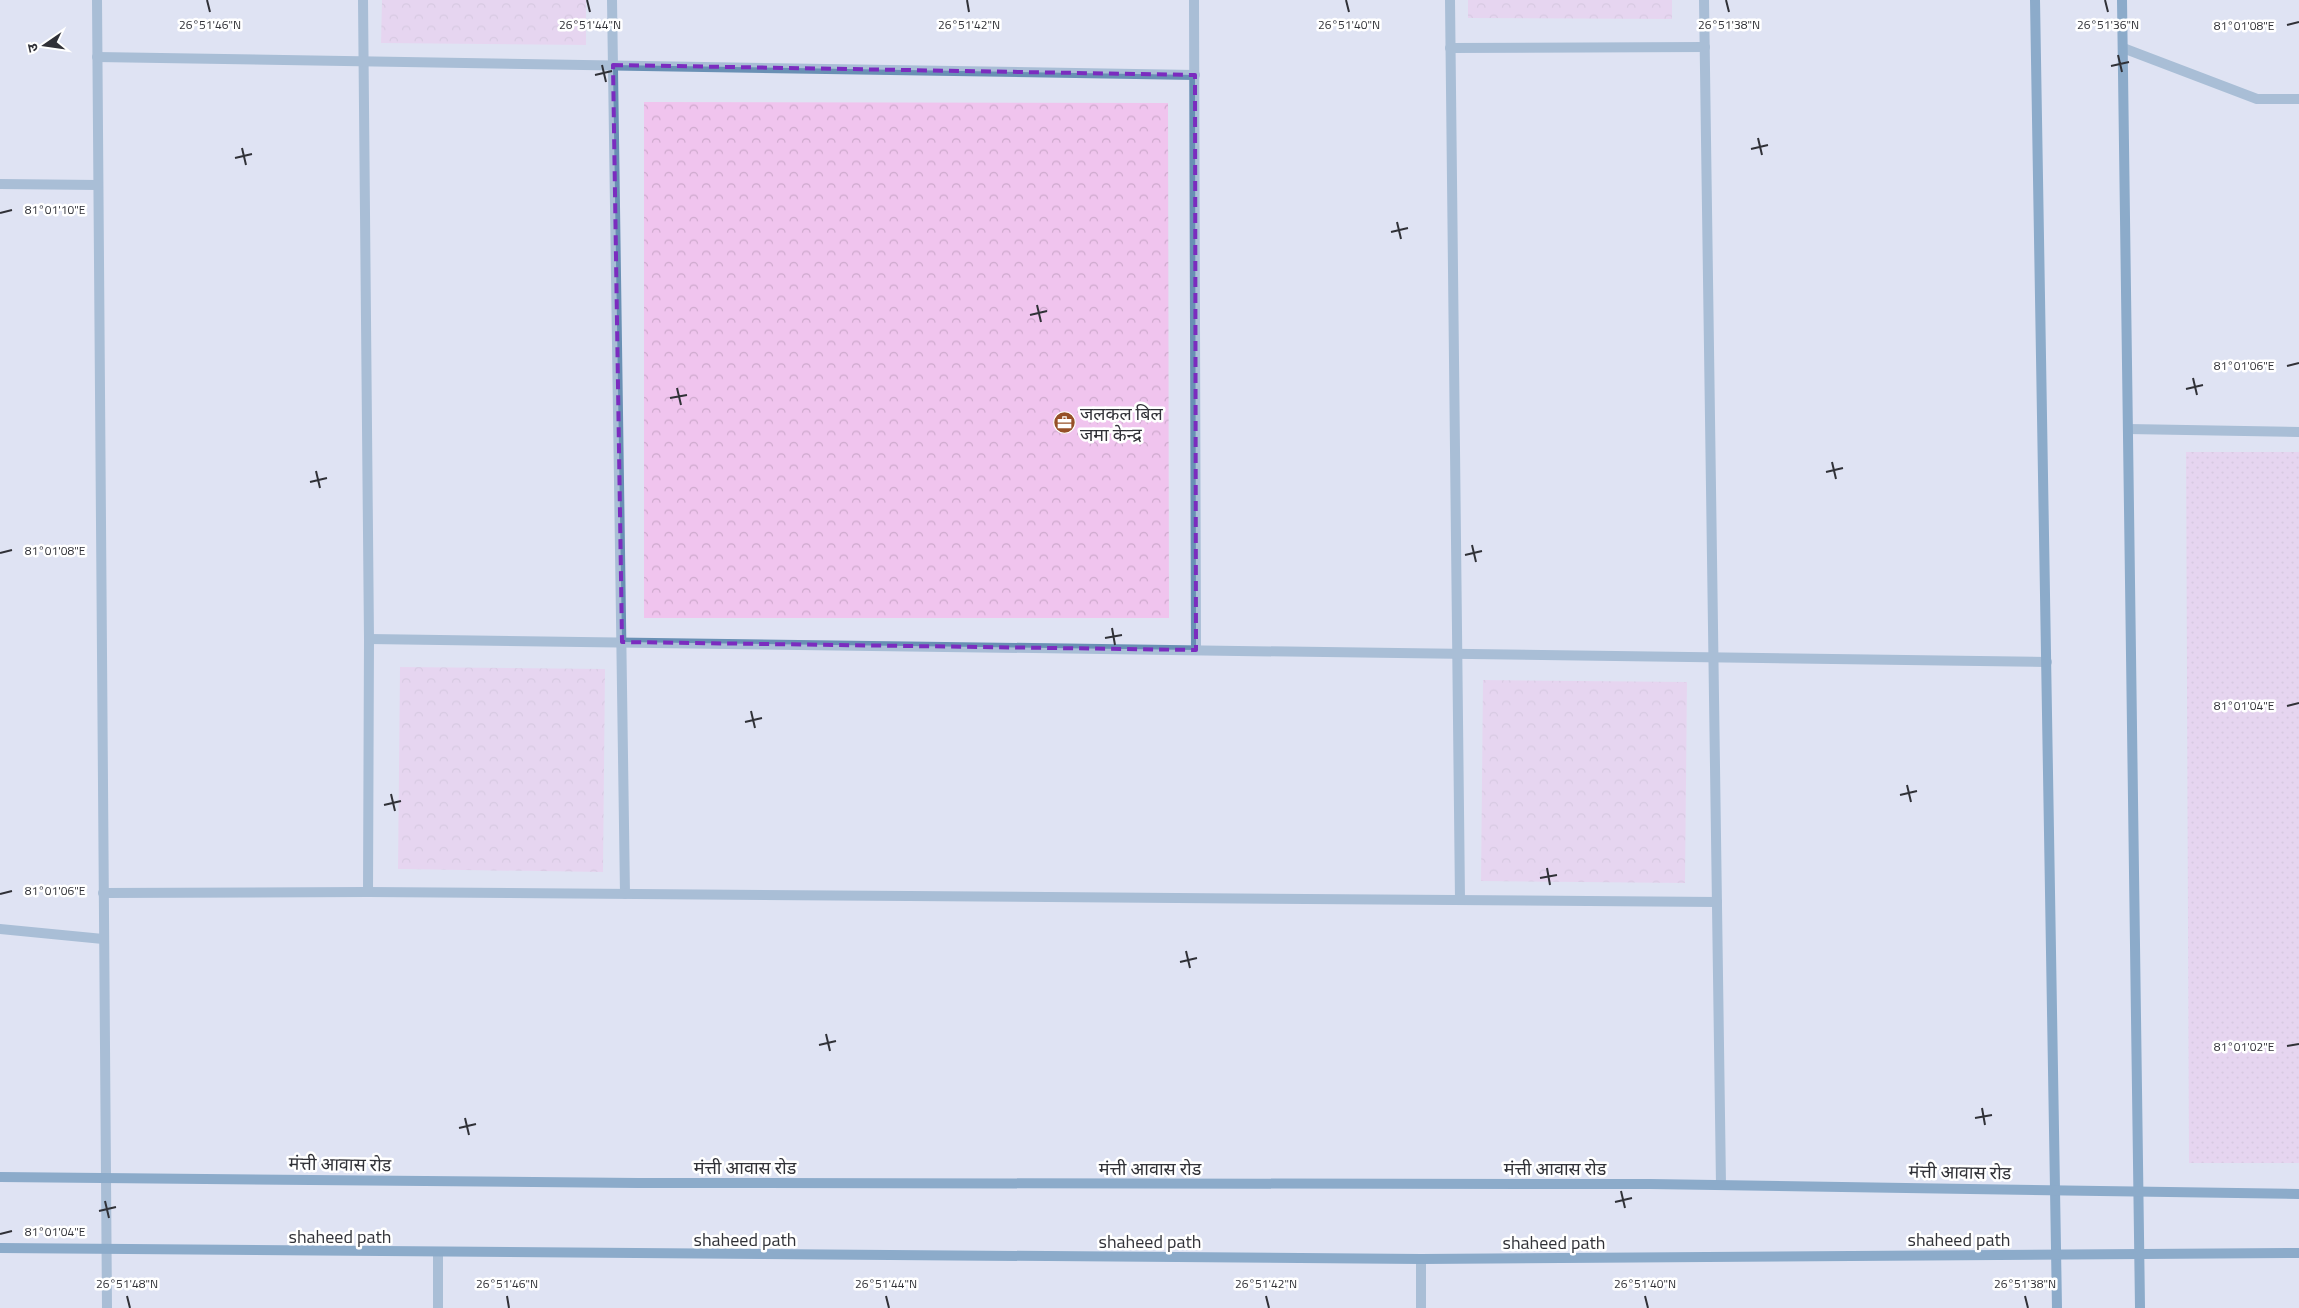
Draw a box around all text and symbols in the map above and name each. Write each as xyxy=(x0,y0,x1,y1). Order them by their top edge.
text: 26°51'46"N xyxy=(179,15,241,34)
text: 26°51'44"N xyxy=(559,15,621,34)
text: 26°51'42"N xyxy=(938,15,1000,34)
text: 26°51'40"N xyxy=(1318,15,1380,34)
text: 26°51'38"N xyxy=(1698,15,1760,34)
text: 26°51'36"N xyxy=(2077,15,2139,34)
text: 81°01'08"E xyxy=(2214,16,2275,35)
north arrow xyxy=(20,20,70,70)
text: उ xyxy=(21,41,43,54)
text: 81°01'10"E xyxy=(25,200,86,219)
text: 81°01'06"E xyxy=(2214,356,2275,375)
place label: जलकल बिल जमा केन्द्र xyxy=(1080,400,1163,448)
office icon: जलकल बिल जमा केन्द्र xyxy=(1052,411,1076,435)
text: 81°01'08"E xyxy=(25,541,86,560)
text: 81°01'04"E xyxy=(2214,696,2275,715)
text: 81°01'06"E xyxy=(25,881,86,900)
text: 81°01'02"E xyxy=(2214,1037,2275,1056)
street label: मंत्ती आवास रोड xyxy=(288,1150,392,1178)
street label: मंत्ती आवास रोड xyxy=(694,1154,797,1181)
street label: मंत्ती आवास रोड xyxy=(1099,1155,1202,1182)
street label: मंत्ती आवास रोड xyxy=(1504,1155,1607,1182)
street label: मंत्ती आवास रोड xyxy=(1908,1158,2012,1186)
text: 81°01'04"E xyxy=(25,1222,86,1241)
street label: shaheed path xyxy=(289,1223,391,1250)
street label: shaheed path xyxy=(694,1226,796,1253)
street label: shaheed path xyxy=(1908,1226,2010,1253)
street label: shaheed path xyxy=(1099,1228,1201,1255)
street label: shaheed path xyxy=(1503,1229,1605,1256)
text: 26°51'48"N xyxy=(96,1274,158,1293)
text: 26°51'46"N xyxy=(476,1274,538,1293)
text: 26°51'44"N xyxy=(855,1274,917,1293)
text: 26°51'42"N xyxy=(1235,1274,1297,1293)
text: 26°51'40"N xyxy=(1614,1274,1676,1293)
text: 26°51'38"N xyxy=(1994,1274,2056,1293)

